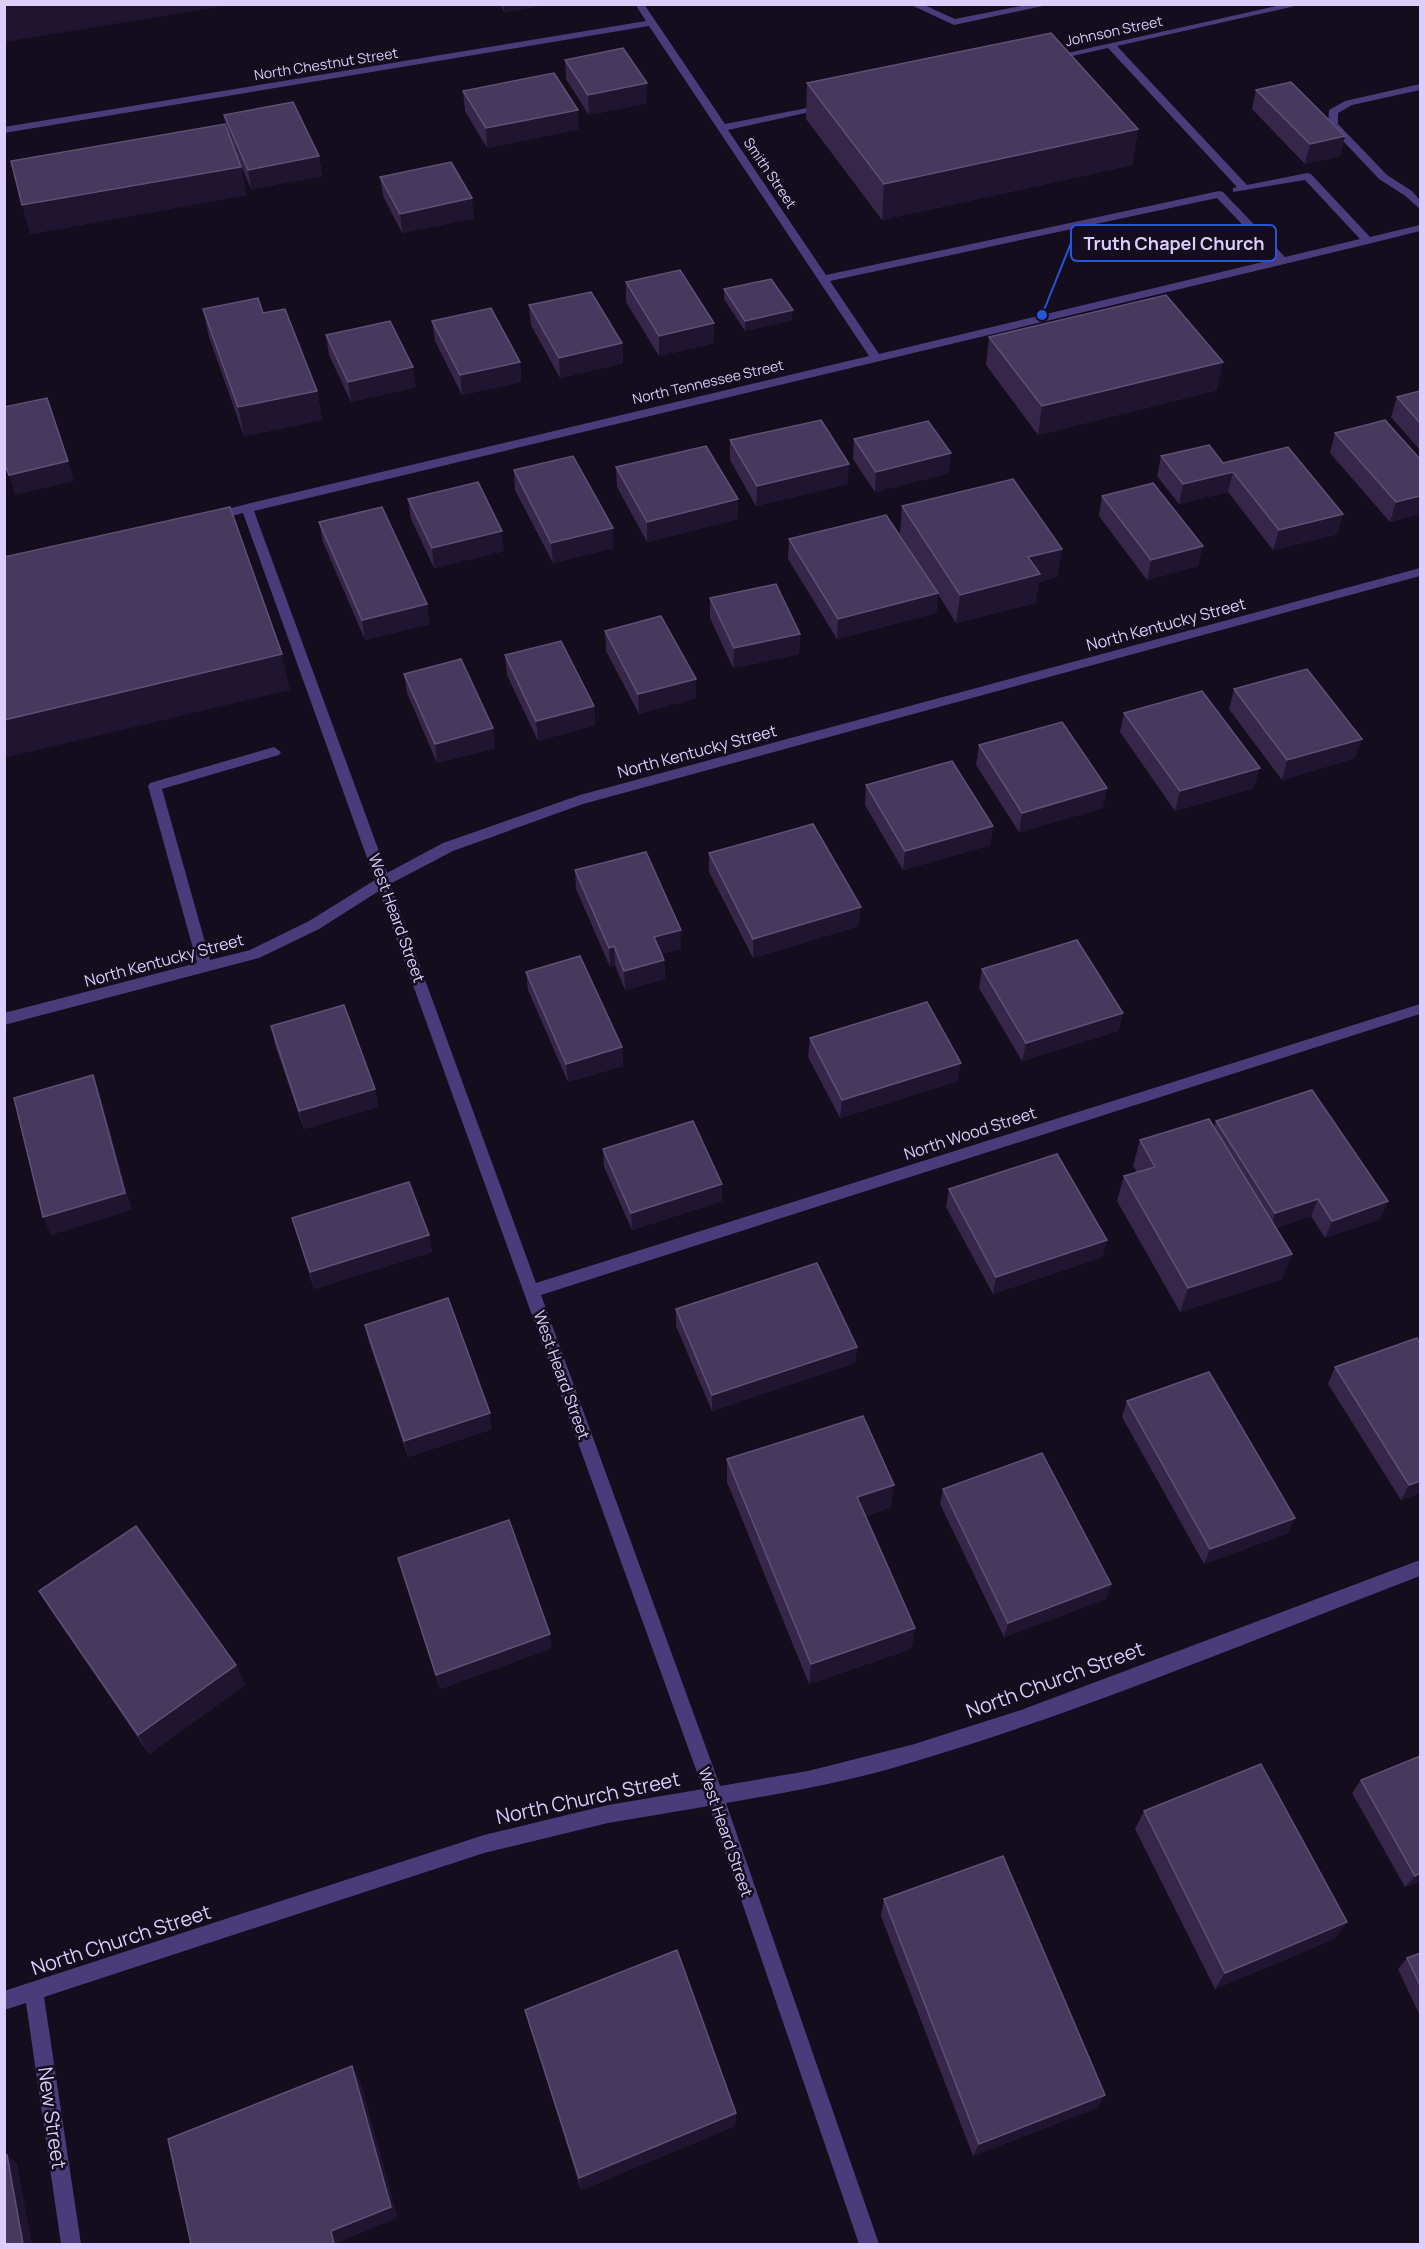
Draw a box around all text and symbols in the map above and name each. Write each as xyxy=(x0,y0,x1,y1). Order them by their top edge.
street label: Johnson Street xyxy=(1063,11,1165,50)
street label: North Chestnut Street xyxy=(253,43,400,84)
street label: Smith Street xyxy=(740,134,801,212)
callout: Truth Chapel Church xyxy=(1071,225,1276,261)
text: Truth Chapel Church xyxy=(1083,231,1265,255)
street label: North Tennessee Street xyxy=(630,355,786,408)
street label: North Kentucky Street xyxy=(1084,592,1248,656)
street label: North Kentucky Street xyxy=(615,719,779,783)
street label: West Heard Street xyxy=(363,850,431,986)
street label: North Kentucky Street xyxy=(82,928,246,992)
street label: North Wood Street xyxy=(901,1101,1039,1165)
street label: West Heard Street xyxy=(528,1307,596,1443)
street label: North Church Street xyxy=(962,1635,1147,1724)
street label: West Heard Street xyxy=(694,1764,758,1900)
street label: North Church Street xyxy=(493,1765,682,1830)
street label: North Church Street xyxy=(28,1898,214,1981)
street label: New Street xyxy=(32,2065,73,2171)

